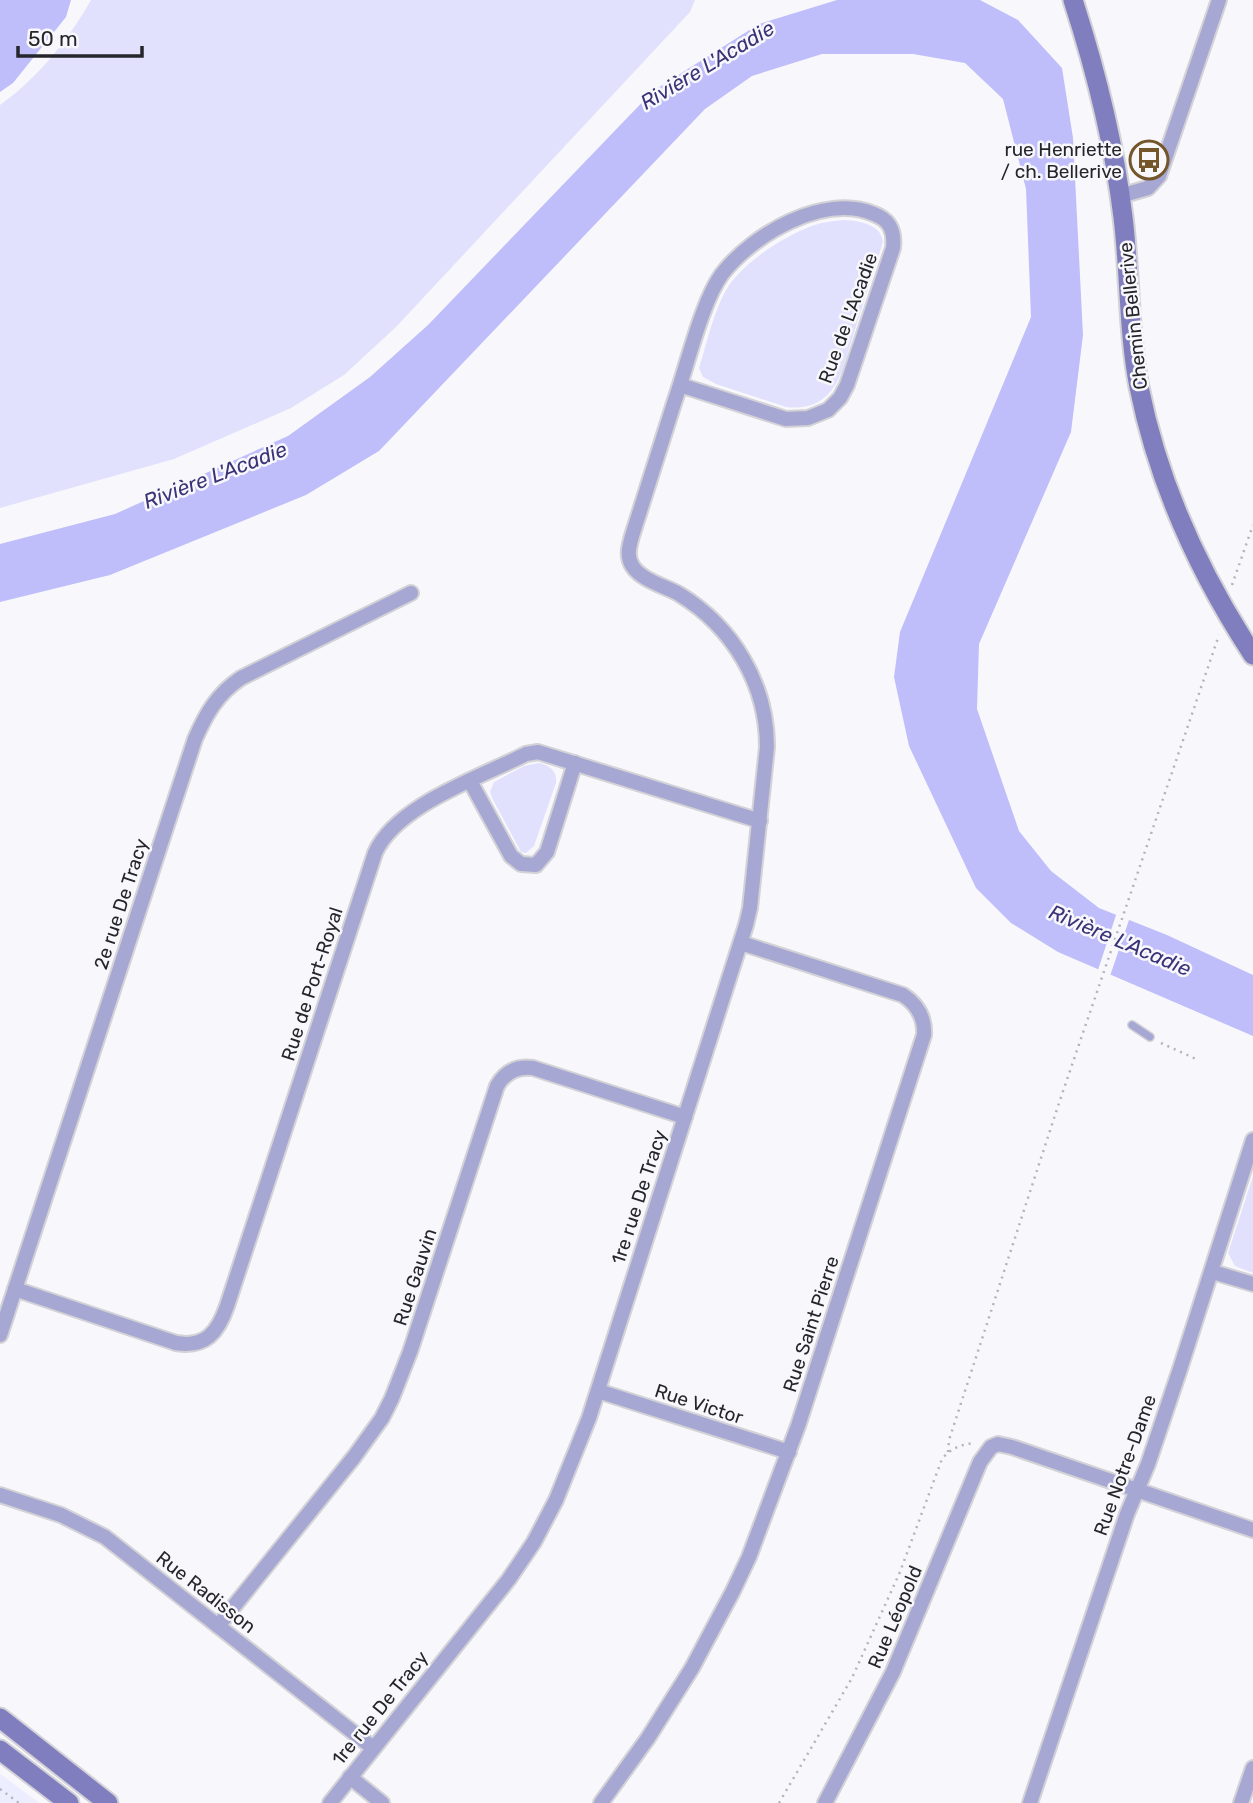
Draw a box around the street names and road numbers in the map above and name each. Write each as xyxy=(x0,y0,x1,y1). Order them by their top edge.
street label: Chemin Bellerive xyxy=(1114,241,1152,391)
street label: Rue de L'Acadie xyxy=(814,249,882,387)
street label: 2e rue De Tracy xyxy=(89,836,153,972)
street label: Rue de Port-Royal xyxy=(276,904,348,1064)
street label: 1re rue De Tracy xyxy=(606,1127,672,1267)
street label: Rue Gauvin xyxy=(389,1226,441,1328)
street label: Rue Saint Pierre xyxy=(778,1253,844,1395)
street label: Rue Victor xyxy=(652,1379,747,1429)
street label: Rue Notre-Dame xyxy=(1089,1391,1161,1539)
street label: Rue Radisson xyxy=(152,1546,260,1638)
street label: Rue Léopold xyxy=(863,1562,927,1672)
street label: 1re rue De Tracy xyxy=(327,1646,433,1770)

